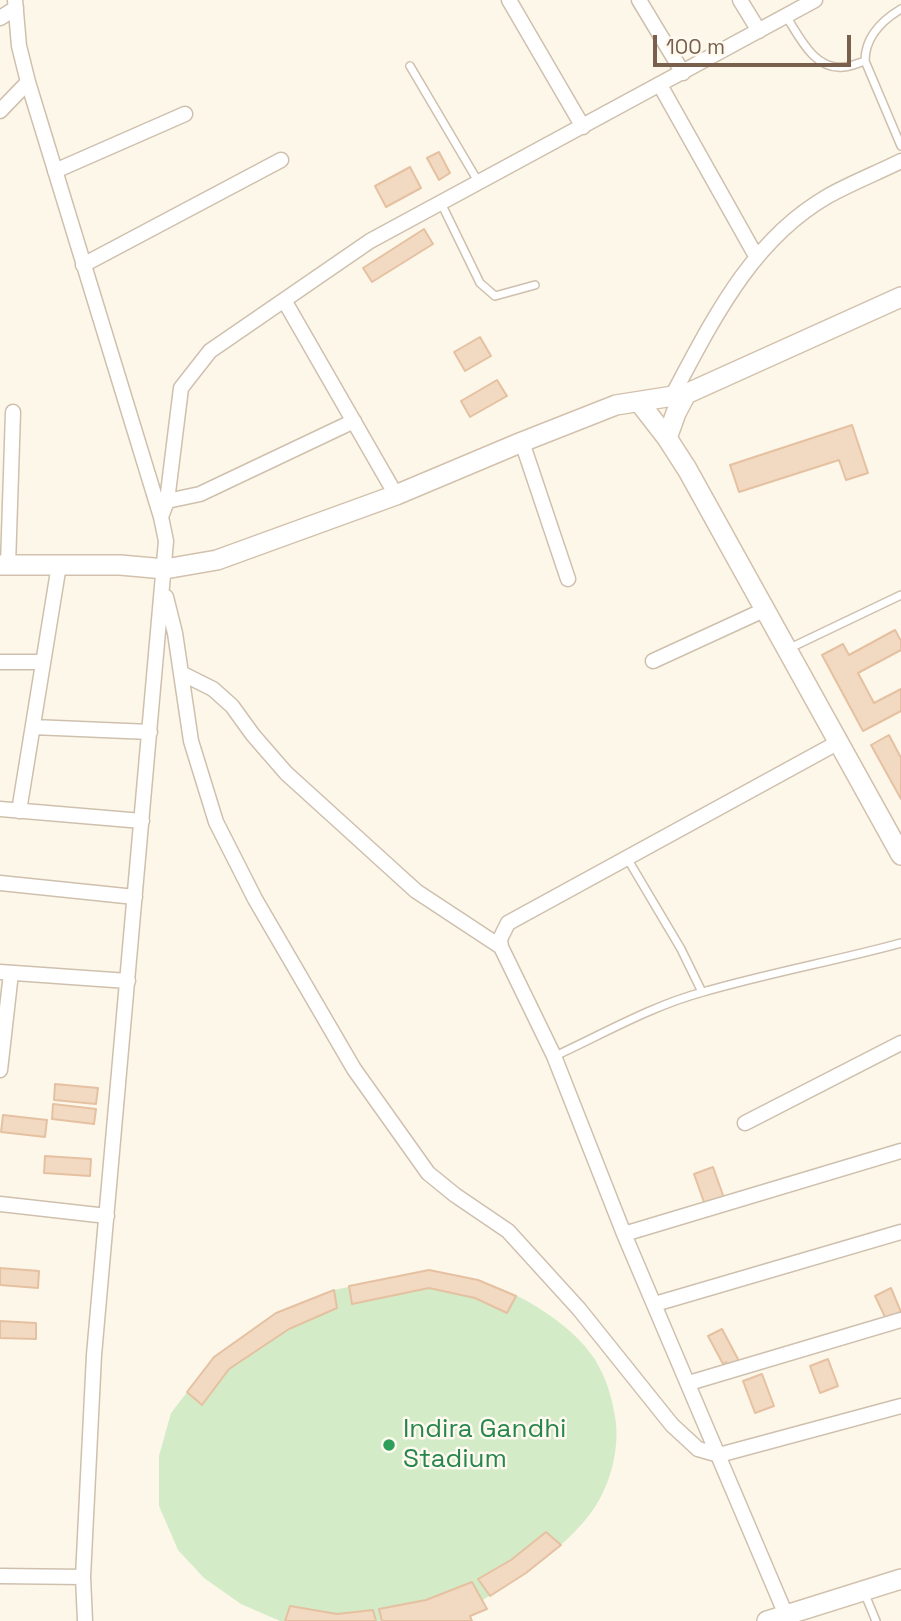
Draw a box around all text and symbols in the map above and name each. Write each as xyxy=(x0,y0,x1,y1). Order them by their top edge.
scale bar xyxy=(656,21,854,65)
text: 100 m xyxy=(666,33,725,60)
place label: Indira Gandhi Stadium xyxy=(403,1414,566,1476)
marker: Indira Gandhi Stadium xyxy=(381,1437,397,1453)

